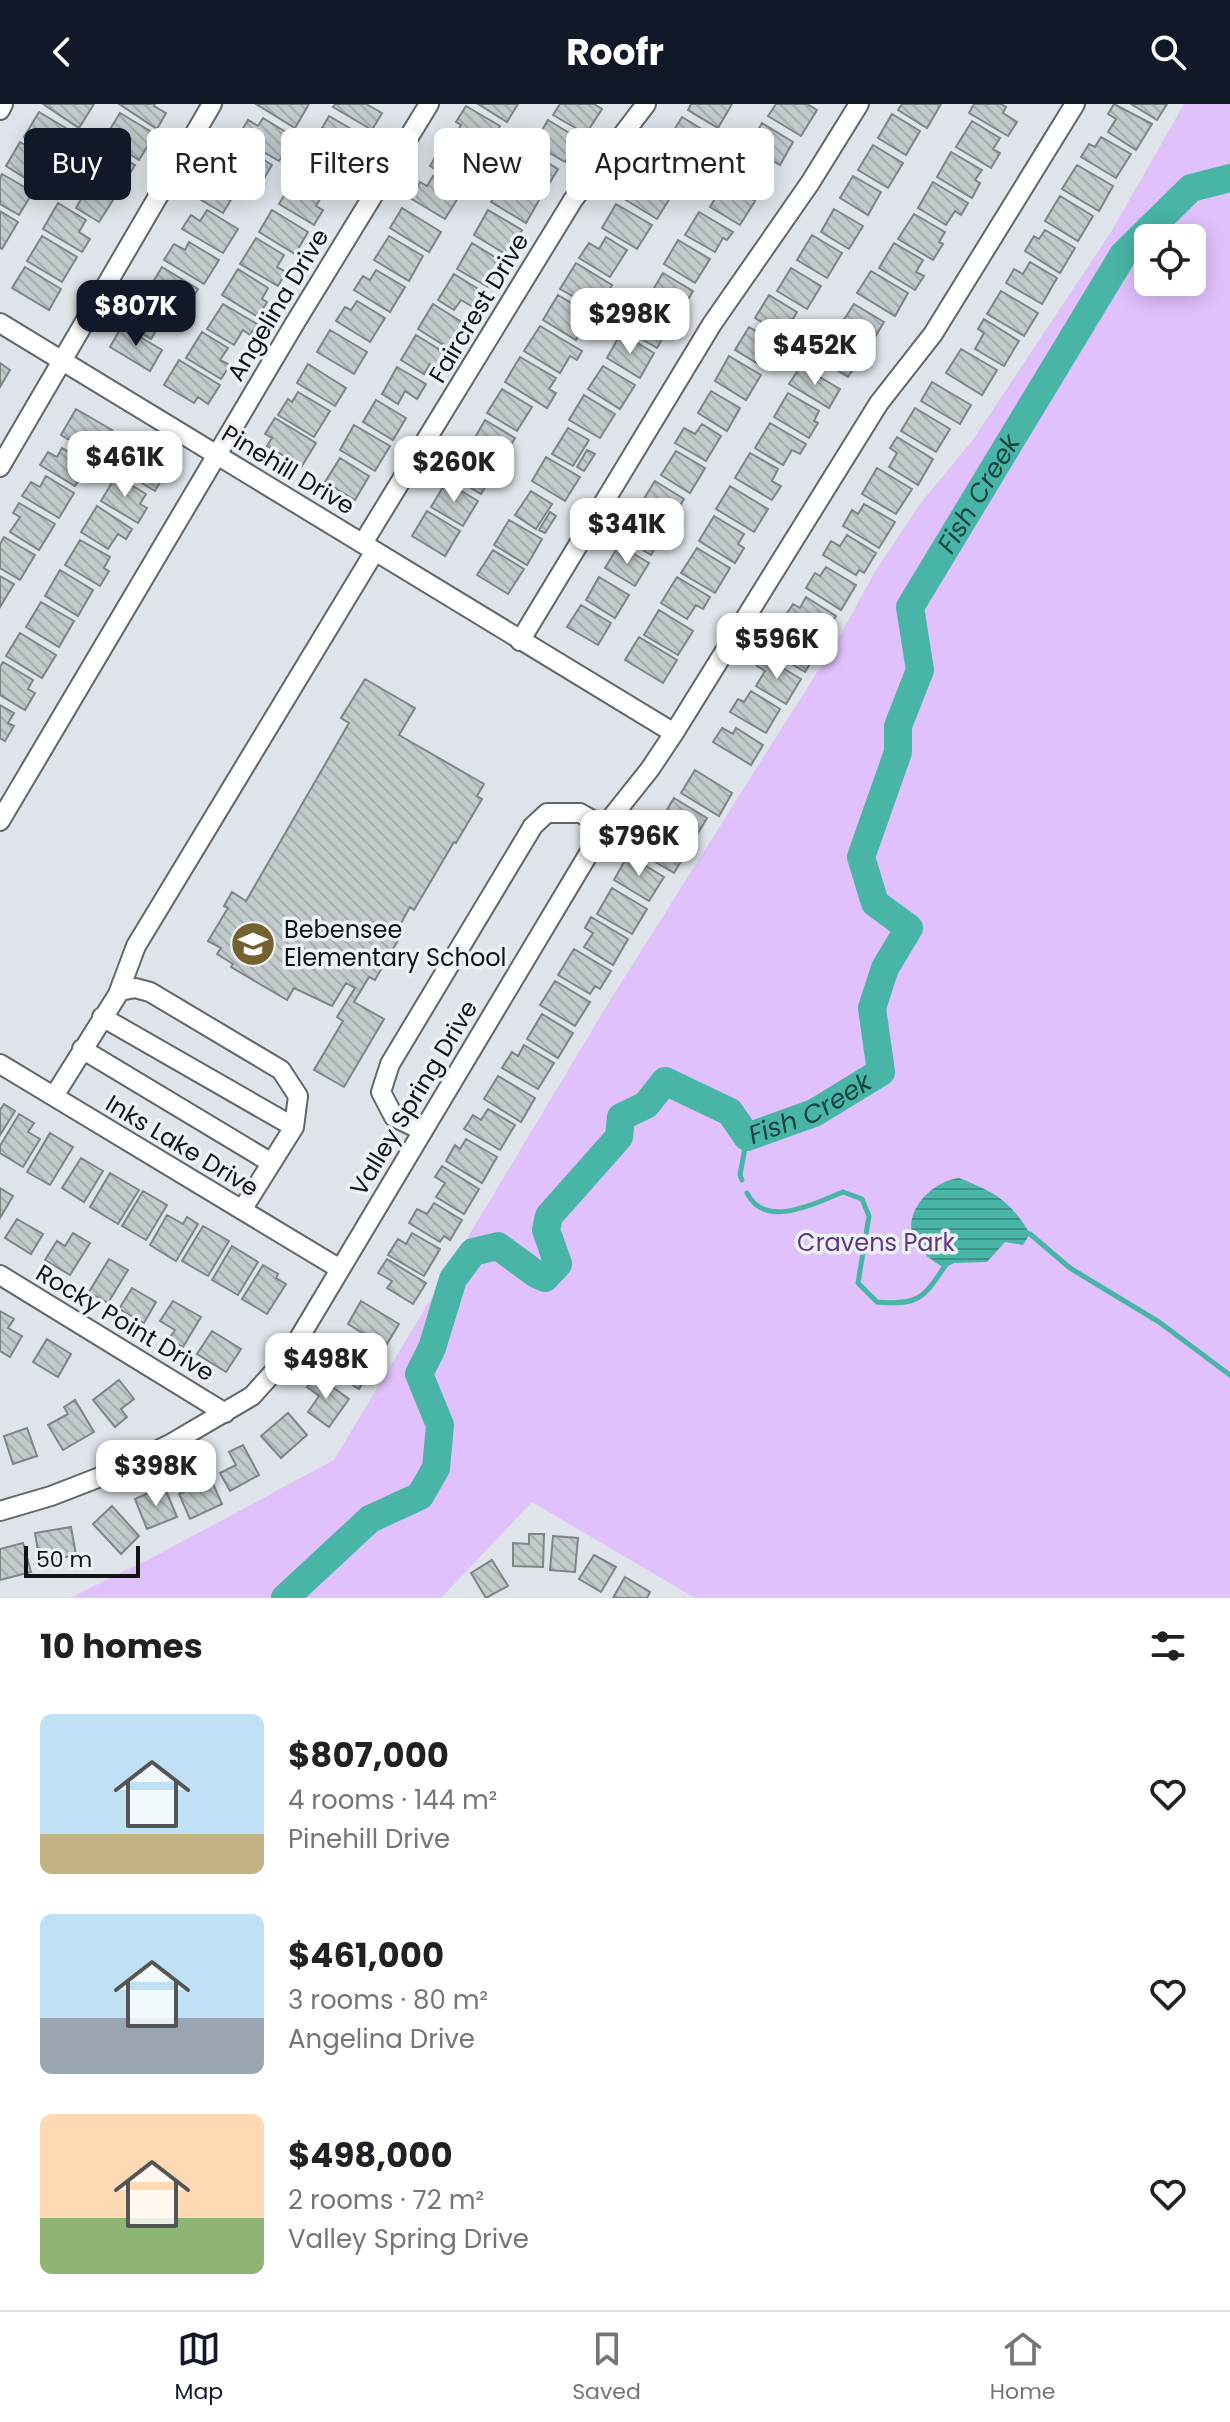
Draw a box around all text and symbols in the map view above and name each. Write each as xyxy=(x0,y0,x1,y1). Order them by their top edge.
text: Roofr xyxy=(566,27,664,78)
icon: back xyxy=(40,30,84,74)
icon: search xyxy=(1146,30,1190,74)
chip: Buy xyxy=(24,128,131,200)
chip: Rent xyxy=(147,128,265,200)
chip: Filters xyxy=(281,128,418,200)
chip: New xyxy=(434,128,550,200)
chip: Apartment xyxy=(566,128,774,200)
street label: Angelina Drive xyxy=(219,222,336,387)
map controls xyxy=(1134,224,1206,296)
button: locate xyxy=(1134,224,1206,296)
street label: Faircrest Drive xyxy=(421,227,536,389)
pin: $807K xyxy=(80,280,192,348)
text: $807K xyxy=(95,288,177,324)
pin: $298K xyxy=(574,288,686,356)
text: $298K xyxy=(589,296,671,332)
pin: $452K xyxy=(759,319,871,387)
text: $452K xyxy=(773,327,857,363)
street label: Pinehill Drive xyxy=(216,417,361,522)
water label: Fish Creek xyxy=(929,426,1029,560)
pin: $461K xyxy=(69,431,181,499)
pin: $260K xyxy=(398,436,510,504)
text: $461K xyxy=(85,439,165,475)
text: $260K xyxy=(412,444,496,480)
pin: $341K xyxy=(571,498,683,566)
text: $341K xyxy=(588,506,666,542)
pin: $596K xyxy=(721,613,833,681)
text: $596K xyxy=(735,621,819,657)
pin: $796K xyxy=(583,810,695,878)
text: $796K xyxy=(598,818,680,854)
place label: Bebensee Elementary School xyxy=(284,913,507,974)
school or university icon: Bebensee Elementary School xyxy=(229,920,277,968)
street label: Valley Spring Drive xyxy=(342,994,485,1202)
water label: Fish Creek xyxy=(743,1063,880,1153)
street label: Inks Lake Drive xyxy=(100,1087,265,1204)
park label: Cravens Park xyxy=(797,1226,956,1259)
street label: Rocky Point Drive xyxy=(30,1256,221,1389)
pin: $498K xyxy=(270,1333,382,1401)
text: $498K xyxy=(283,1341,369,1377)
pin: $398K xyxy=(100,1440,212,1508)
text: $398K xyxy=(114,1448,198,1484)
scale bar xyxy=(24,1542,140,1578)
text: 50 m xyxy=(36,1544,92,1575)
text: 10 homes xyxy=(40,1622,203,1670)
icon: filters xyxy=(1146,1624,1190,1668)
text: $807,000 xyxy=(288,1731,449,1779)
icon: home xyxy=(104,1746,200,1842)
icon: heart xyxy=(1146,1772,1190,1816)
text: 4 rooms · 144 m² xyxy=(288,1782,497,1818)
text: Pinehill Drive xyxy=(288,1821,450,1857)
text: $461,000 xyxy=(288,1931,444,1979)
icon: home xyxy=(104,1946,200,2042)
icon: heart xyxy=(1146,1972,1190,2016)
text: 3 rooms · 80 m² xyxy=(288,1982,488,2018)
text: Angelina Drive xyxy=(288,2021,475,2057)
text: $498,000 xyxy=(288,2131,453,2179)
icon: home xyxy=(104,2146,200,2242)
icon: heart xyxy=(1146,2172,1190,2216)
text: 2 rooms · 72 m² xyxy=(288,2182,484,2218)
text: Valley Spring Drive xyxy=(288,2221,529,2257)
tab: Map xyxy=(175,2327,223,2408)
tab: Saved xyxy=(572,2327,641,2408)
tab: Home xyxy=(990,2327,1055,2408)

